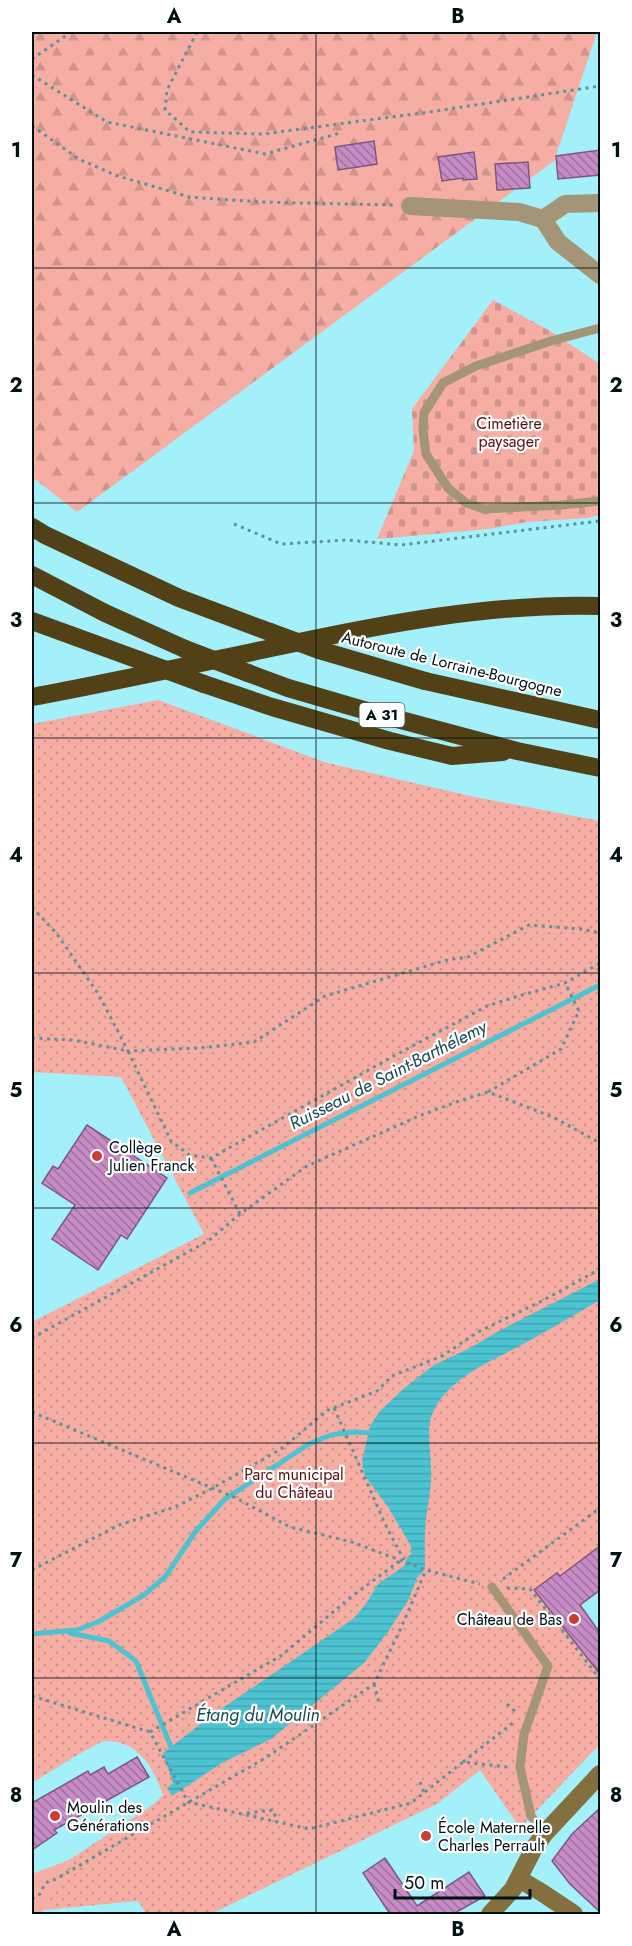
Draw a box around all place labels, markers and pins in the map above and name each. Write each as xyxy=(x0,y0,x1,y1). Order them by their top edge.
place label: Collège Julien Franck xyxy=(107,1136,195,1177)
marker: Collège Julien Franck xyxy=(90,1149,104,1163)
place label: Château de Bas xyxy=(457,1608,562,1631)
marker: Château de Bas xyxy=(567,1612,581,1626)
place label: Moulin des Générations xyxy=(67,1796,149,1837)
marker: Moulin des Générations xyxy=(48,1809,62,1823)
place label: École Maternelle Charles Perrault xyxy=(438,1816,550,1857)
marker: École Maternelle Charles Perrault xyxy=(419,1829,433,1843)

